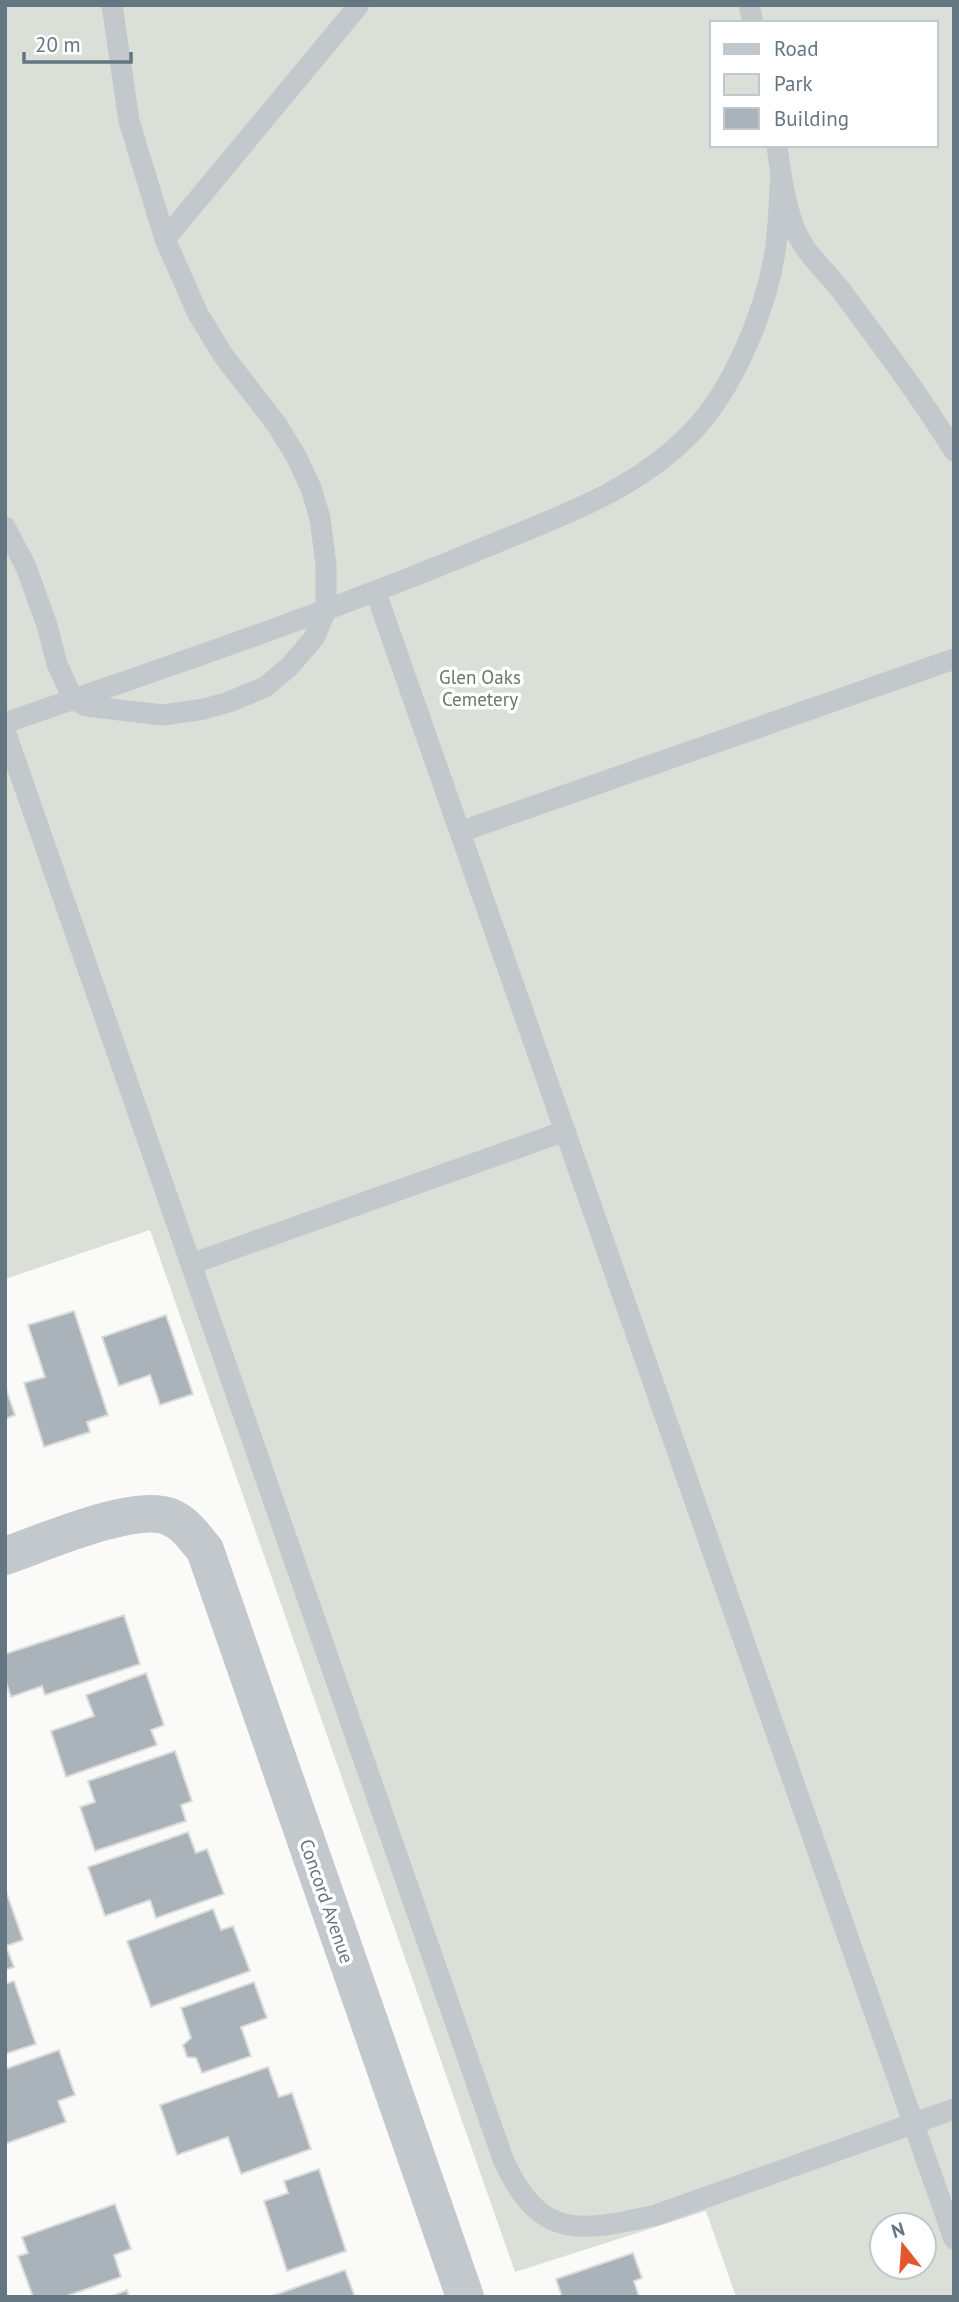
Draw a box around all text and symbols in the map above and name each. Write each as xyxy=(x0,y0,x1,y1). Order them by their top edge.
scale bar xyxy=(24,21,131,65)
legend xyxy=(710,21,938,147)
text: 20 m xyxy=(35,31,81,58)
text: Road xyxy=(774,35,818,62)
text: Park xyxy=(774,70,813,97)
text: Building xyxy=(774,105,849,132)
park label: Glen Oaks Cemetery xyxy=(439,665,521,711)
street label: Concord Avenue xyxy=(295,1836,359,1966)
north arrow xyxy=(868,2211,938,2281)
text: N xyxy=(889,2216,908,2243)

